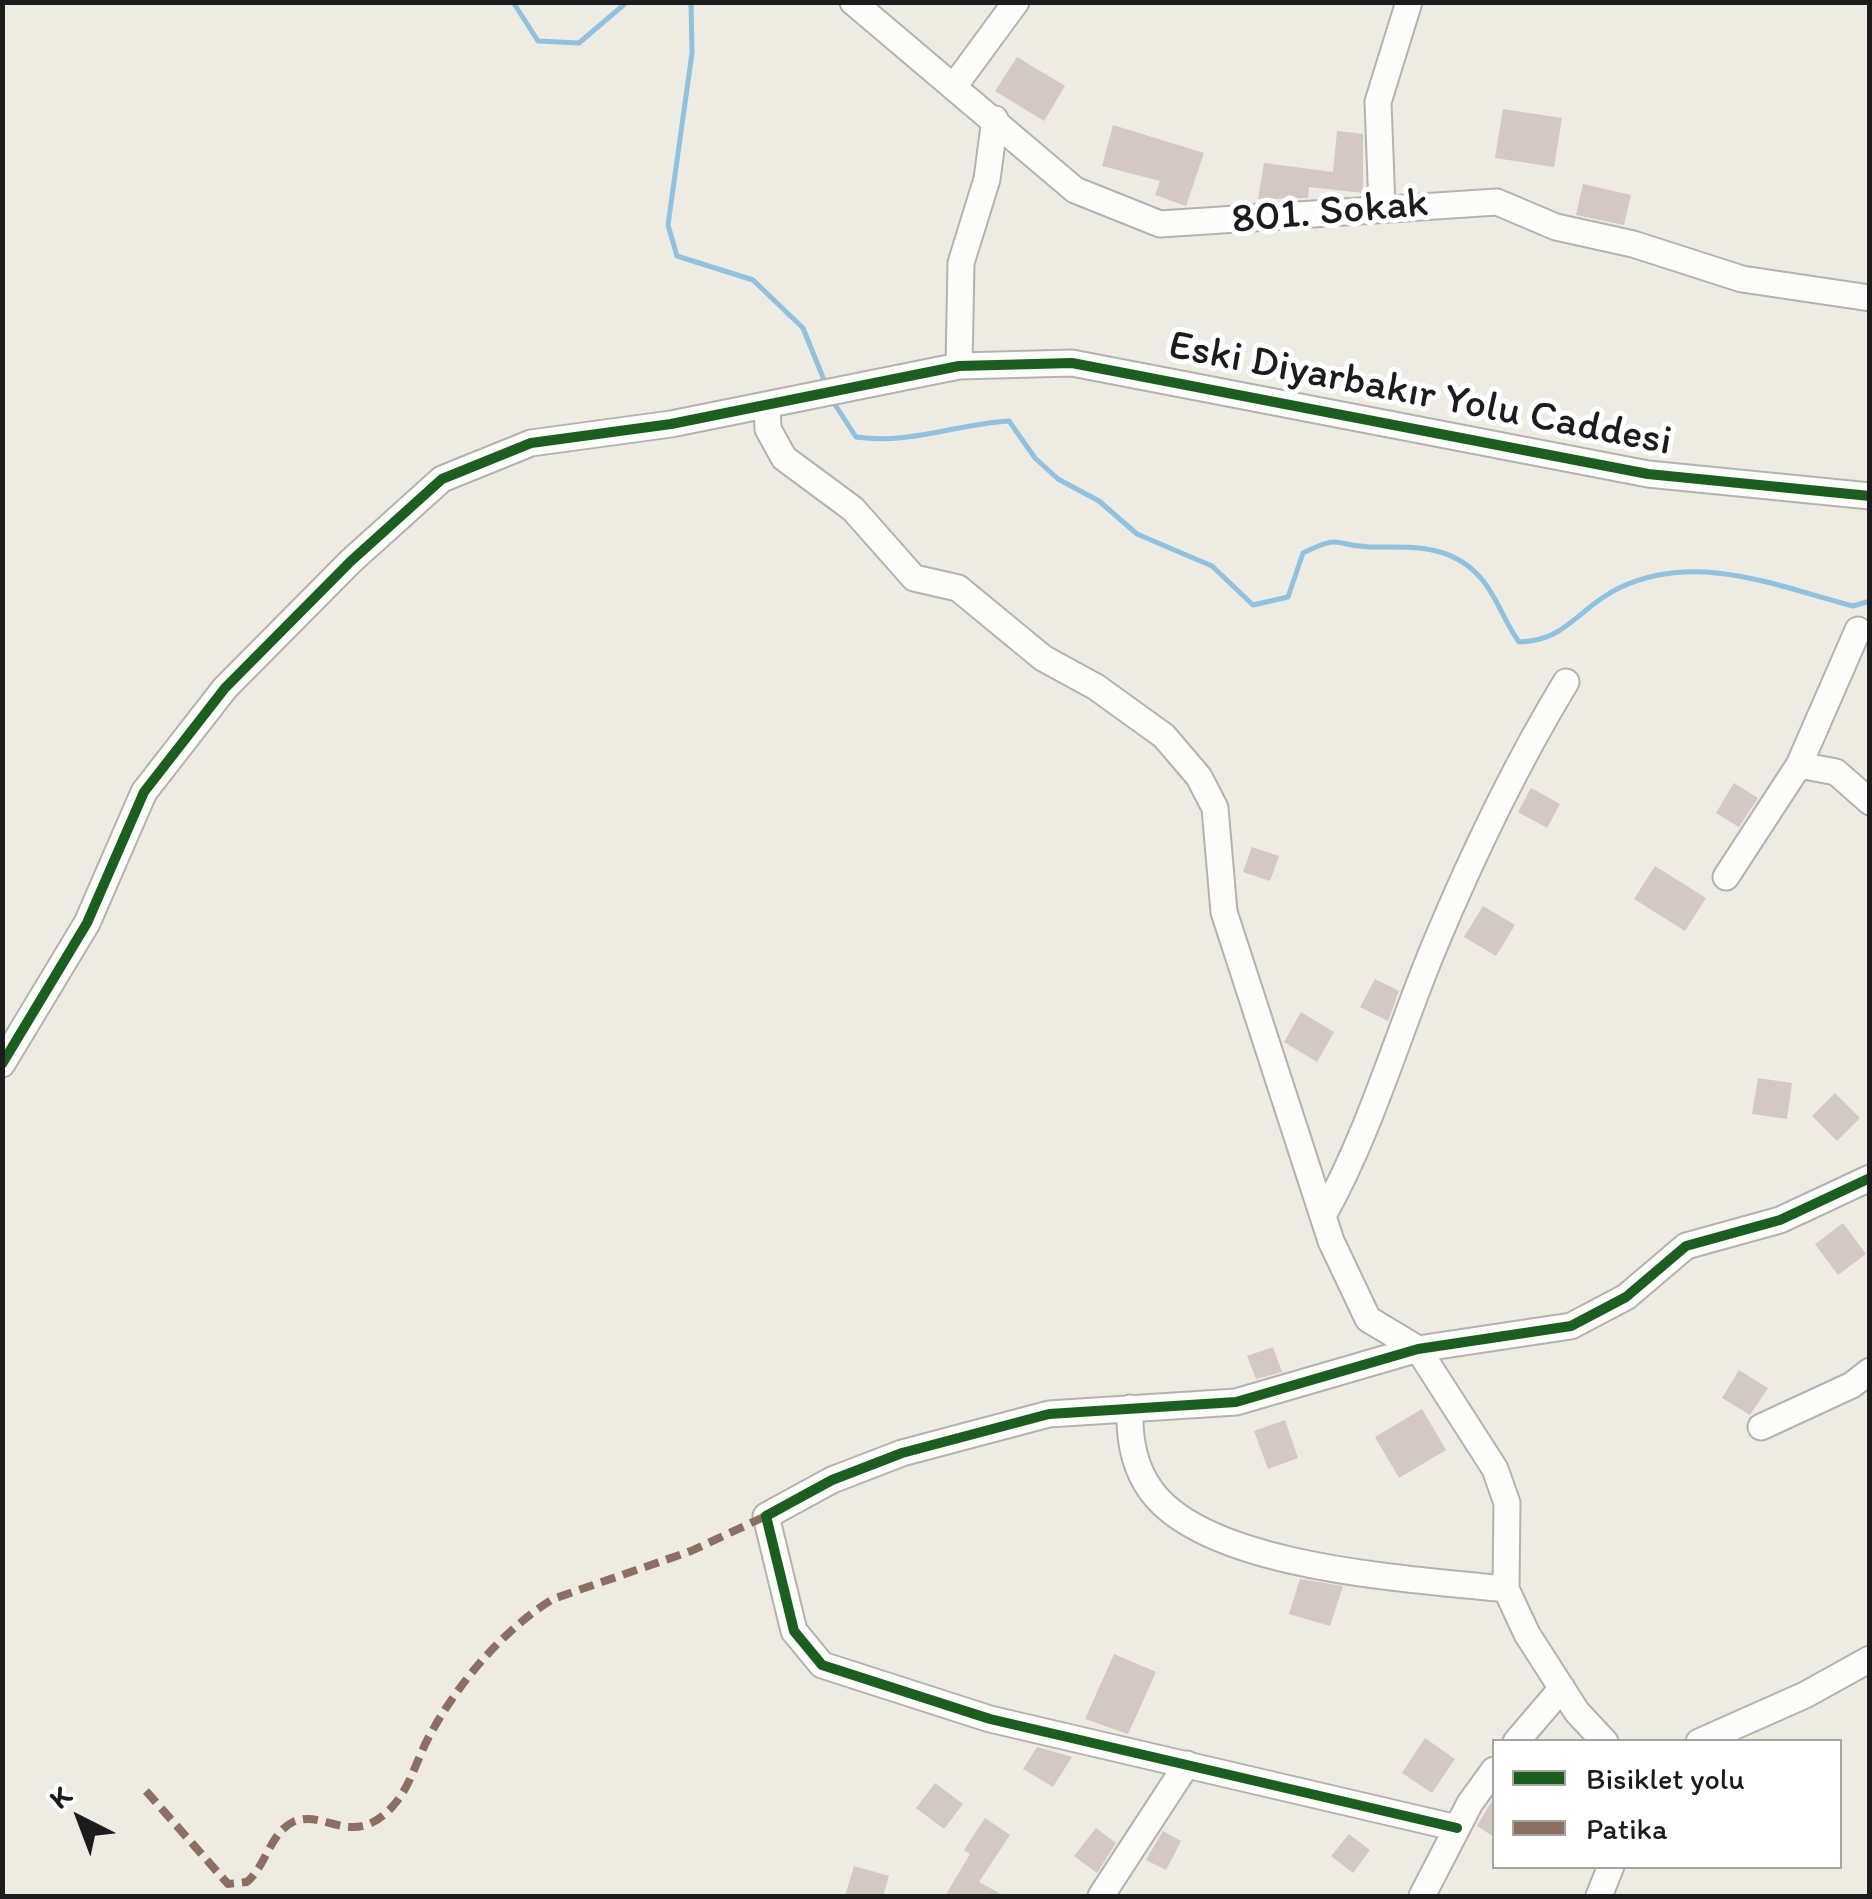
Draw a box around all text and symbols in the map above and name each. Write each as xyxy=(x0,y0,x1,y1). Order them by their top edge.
street label: 801. Sokak xyxy=(1230,179,1430,247)
street label: Eski Diyarbakır Yolu Caddesi xyxy=(1164,321,1676,469)
legend xyxy=(1492,1739,1842,1869)
text: Bisiklet yolu xyxy=(1586,1760,1745,1797)
north arrow xyxy=(30,1769,130,1869)
text: K xyxy=(42,1778,78,1815)
text: Patika xyxy=(1586,1810,1667,1847)

